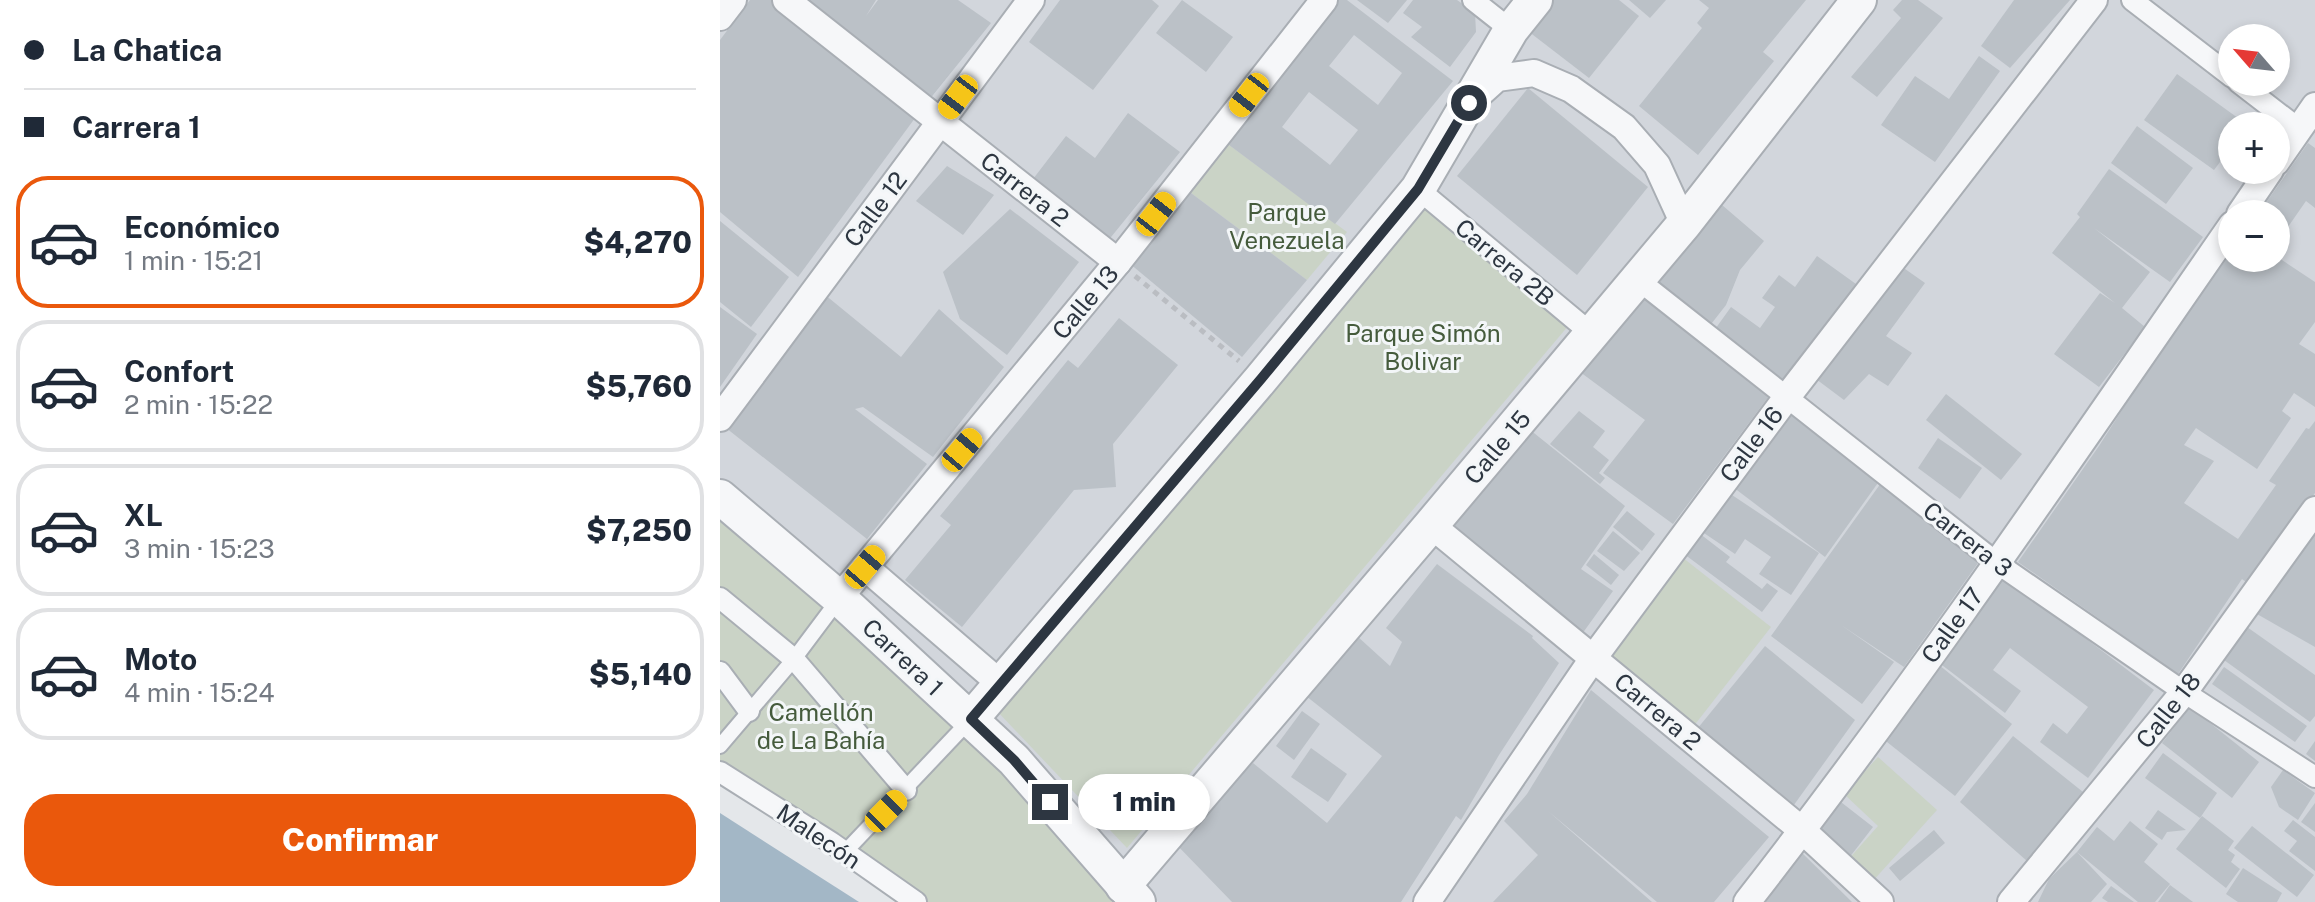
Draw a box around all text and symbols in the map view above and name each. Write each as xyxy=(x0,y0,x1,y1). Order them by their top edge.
north arrow xyxy=(2218,24,2290,96)
map controls xyxy=(2218,24,2290,272)
text: La Chatica xyxy=(72,32,222,68)
car xyxy=(1225,69,1273,121)
car xyxy=(934,71,982,123)
route start xyxy=(1451,85,1487,121)
text: Carrera 1 xyxy=(72,109,201,145)
button: + xyxy=(2218,112,2290,184)
street label: Carrera 2 xyxy=(975,146,1075,232)
street label: Calle 12 xyxy=(838,166,912,252)
car xyxy=(1132,188,1180,240)
park label: Parque Venezuela xyxy=(1229,198,1345,254)
button: − xyxy=(2218,200,2290,272)
icon: car xyxy=(28,206,100,278)
text: Económico xyxy=(124,209,280,245)
street label: Carrera 2B xyxy=(1450,213,1560,311)
text: $4,270 xyxy=(583,224,692,260)
text: 1 min · 15:21 xyxy=(124,245,263,276)
street label: Calle 13 xyxy=(1046,260,1124,344)
park label: Parque Simón Bolivar xyxy=(1345,319,1501,375)
icon: car xyxy=(28,350,100,422)
text: Confort xyxy=(124,353,234,389)
text: $5,760 xyxy=(586,368,692,404)
text: 2 min · 15:22 xyxy=(124,389,273,420)
street label: Calle 16 xyxy=(1714,401,1788,487)
street label: Calle 15 xyxy=(1458,404,1536,490)
car xyxy=(937,424,987,476)
icon: car xyxy=(28,494,100,566)
street label: Carrera 3 xyxy=(1918,496,2018,582)
text: XL xyxy=(124,497,163,533)
text: $7,250 xyxy=(586,512,692,548)
text: 3 min · 15:23 xyxy=(124,533,275,564)
car xyxy=(840,541,890,593)
street label: Calle 17 xyxy=(1915,582,1989,668)
street label: Carrera 1 xyxy=(857,613,949,701)
icon: car xyxy=(28,638,100,710)
text: Moto xyxy=(124,641,197,677)
text: $5,140 xyxy=(589,656,692,692)
street label: Carrera 2 xyxy=(1609,667,1707,755)
street label: Calle 18 xyxy=(2130,667,2206,753)
text: 4 min · 15:24 xyxy=(124,677,275,708)
park label: Camellón de La Bahía xyxy=(757,698,885,754)
callout: 1 min xyxy=(1078,774,1210,830)
route end xyxy=(1032,784,1068,820)
car xyxy=(861,786,911,836)
text: 1 min xyxy=(1112,786,1176,817)
button: Confirmar xyxy=(24,794,696,886)
street label: Malecón xyxy=(772,798,866,874)

